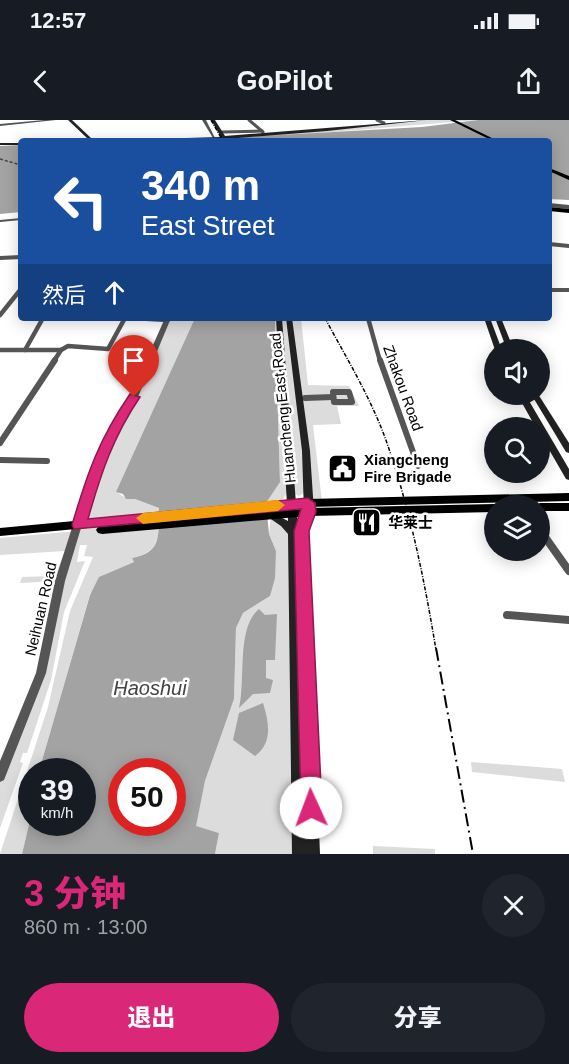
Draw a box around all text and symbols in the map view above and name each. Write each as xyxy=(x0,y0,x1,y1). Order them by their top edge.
text: 12:57 xyxy=(30,8,86,33)
icon: back xyxy=(24,65,57,98)
icon: share xyxy=(512,65,545,98)
text: GoPilot xyxy=(237,66,333,96)
icon: left xyxy=(42,162,120,240)
text: 340 m xyxy=(141,162,260,209)
text: East Street xyxy=(141,211,275,241)
icon: ahead xyxy=(98,276,131,309)
text: 然后 xyxy=(42,283,86,308)
street label: Huancheng East Road xyxy=(266,332,299,484)
pin xyxy=(108,335,159,397)
map controls xyxy=(484,339,550,561)
button: sound xyxy=(484,339,550,405)
street label: Zhakou Road xyxy=(380,343,427,433)
icon: arrive xyxy=(117,344,150,377)
button: search xyxy=(484,417,550,483)
place label: Xiangcheng Fire Brigade xyxy=(364,451,452,485)
public building icon: Xiangcheng Fire Brigade xyxy=(327,453,359,485)
button: layers xyxy=(484,495,550,561)
restaurant icon: 华莱士 xyxy=(351,507,383,539)
place label: 华莱士 xyxy=(388,514,433,531)
street label: Neihuan Road xyxy=(21,560,60,658)
water label: Haoshui xyxy=(113,677,187,699)
speed limit sign: 50 xyxy=(108,758,186,836)
text: 39 xyxy=(40,773,74,806)
position arrow xyxy=(279,776,343,840)
text: km/h xyxy=(41,804,73,821)
text: 3 分钟 xyxy=(24,873,126,914)
button: close xyxy=(482,874,545,937)
text: 860 m · 13:00 xyxy=(24,916,147,938)
button: 退出 xyxy=(24,983,279,1052)
button: 分享 xyxy=(291,983,545,1052)

